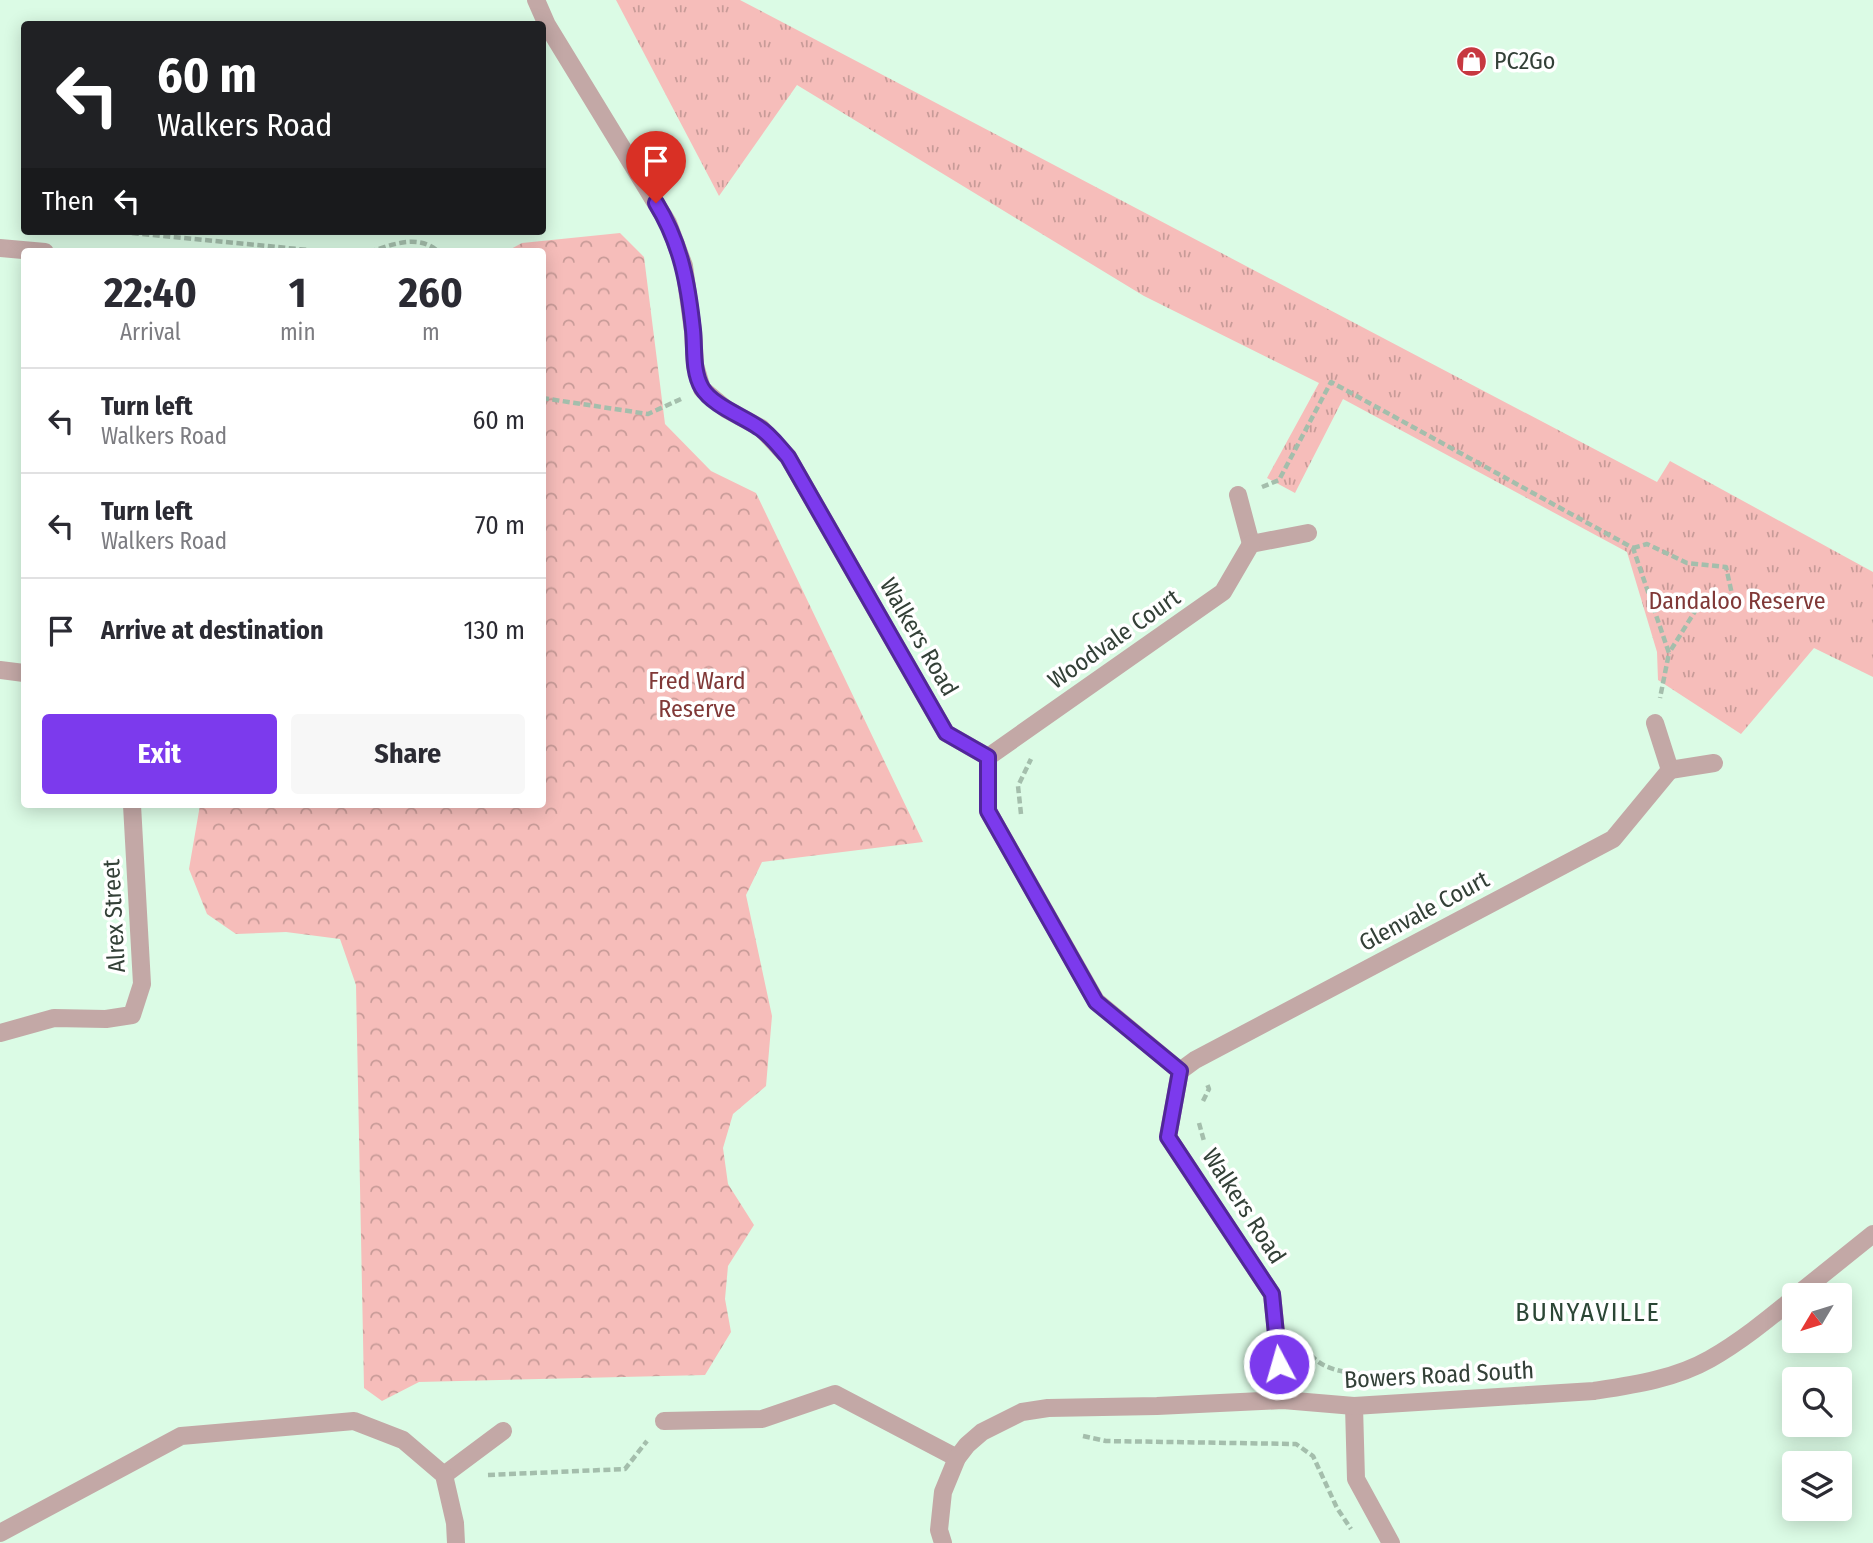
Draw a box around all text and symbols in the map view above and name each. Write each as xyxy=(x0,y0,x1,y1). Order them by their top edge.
shop icon: PC2Go xyxy=(1454,44,1488,78)
text: 60 m xyxy=(157,46,257,105)
place label: PC2Go xyxy=(1494,47,1555,75)
icon: left xyxy=(42,49,133,140)
text: Walkers Road xyxy=(157,106,333,144)
pin xyxy=(626,131,686,203)
icon: arrive xyxy=(637,142,675,180)
icon: left xyxy=(108,182,146,220)
text: Then xyxy=(42,186,94,217)
text: 22:40 xyxy=(104,268,197,318)
text: 1 xyxy=(289,268,307,318)
text: 260 xyxy=(399,268,463,318)
text: Arrival xyxy=(120,318,181,346)
text: min xyxy=(280,318,316,346)
text: m xyxy=(422,318,440,346)
text: Turn left xyxy=(101,391,193,422)
icon: left xyxy=(42,402,80,440)
text: 60 m xyxy=(472,405,525,436)
text: Walkers Road xyxy=(101,422,227,450)
text: Turn left xyxy=(101,496,193,527)
icon: left xyxy=(42,507,80,545)
text: 70 m xyxy=(475,510,525,541)
text: Walkers Road xyxy=(101,527,227,555)
street label: Walkers Road xyxy=(874,573,964,701)
street label: Woodvale Court xyxy=(1043,583,1185,695)
park label: Dandaloo Reserve xyxy=(1648,587,1826,615)
icon: arrive xyxy=(42,612,80,650)
text: Arrive at destination xyxy=(101,615,324,646)
text: 130 m xyxy=(463,615,525,646)
park label: Fred Ward Reserve xyxy=(648,667,746,723)
button: Exit xyxy=(42,714,277,794)
button: Share xyxy=(291,714,525,794)
street label: Alrex Street xyxy=(97,858,131,973)
street label: Glenvale Court xyxy=(1354,865,1494,957)
street label: Walkers Road xyxy=(1196,1143,1292,1269)
north arrow xyxy=(1782,1283,1852,1353)
map controls xyxy=(1782,1283,1852,1521)
district label: BUNYAVILLE xyxy=(1515,1297,1661,1328)
position arrow xyxy=(1242,1327,1316,1401)
street label: Bowers Road South xyxy=(1343,1356,1535,1394)
button: search xyxy=(1782,1367,1852,1437)
button: layers xyxy=(1782,1451,1852,1521)

